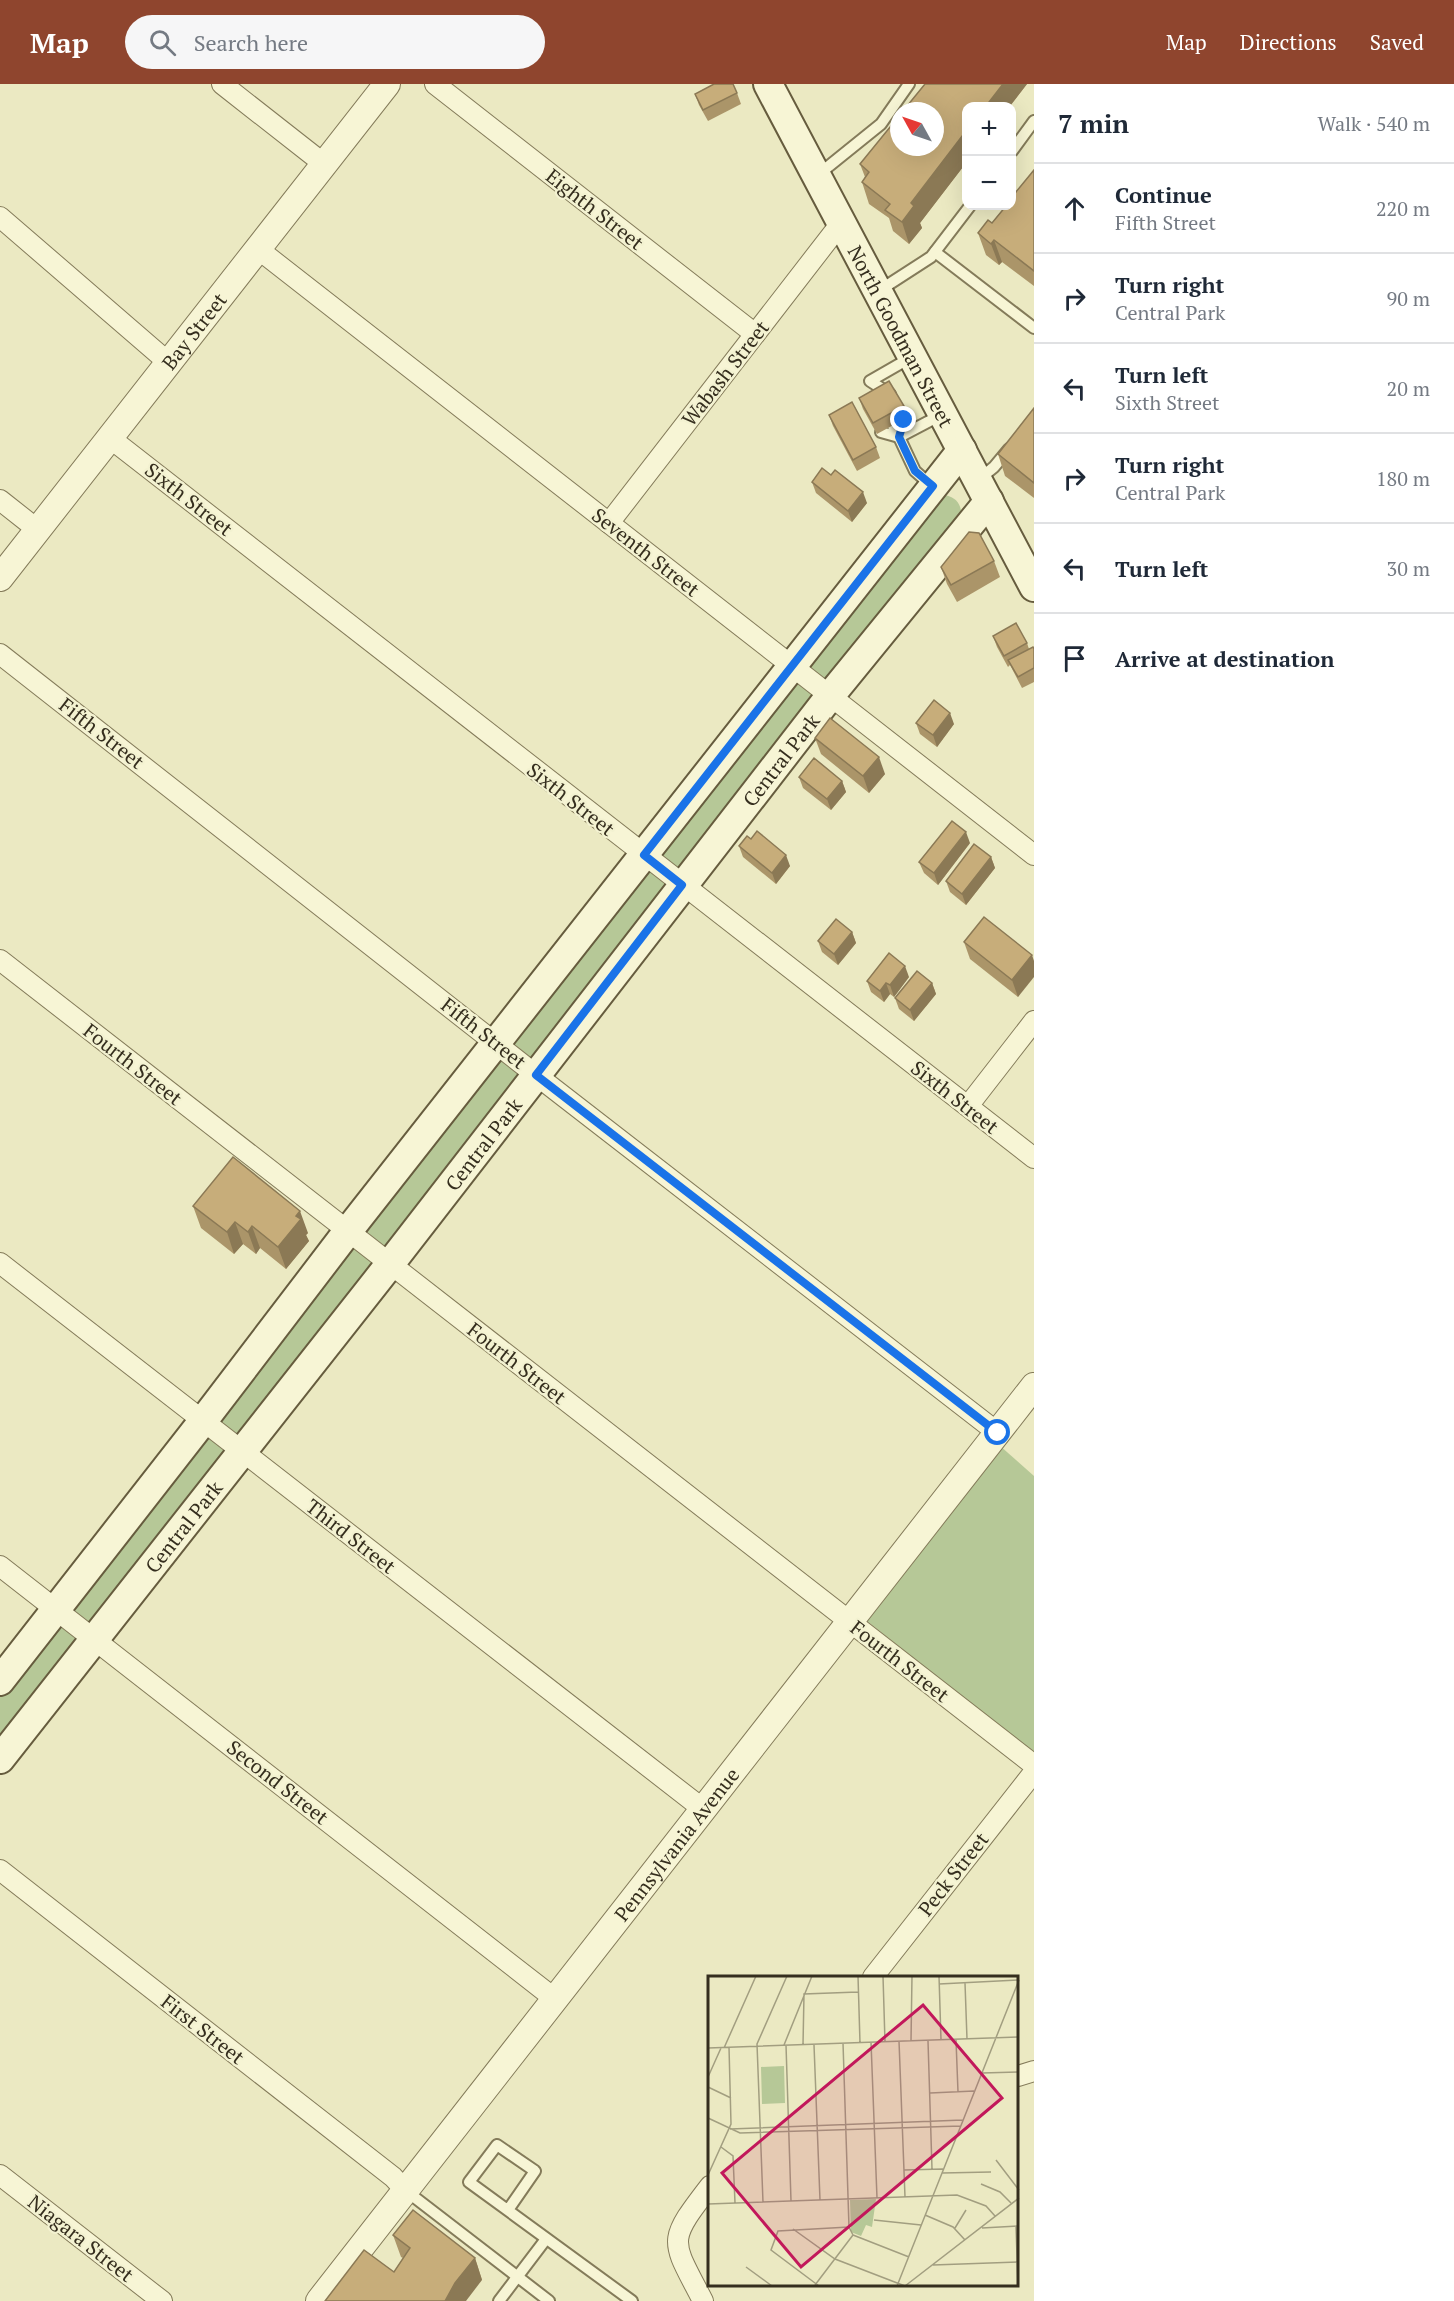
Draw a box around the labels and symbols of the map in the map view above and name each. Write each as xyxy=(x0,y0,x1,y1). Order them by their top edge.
north arrow xyxy=(890,102,944,156)
street label: Eighth Street xyxy=(540,162,650,256)
street label: North Goodman Street xyxy=(842,240,961,432)
street label: Bay Street xyxy=(155,286,233,375)
street label: Wabash Street xyxy=(675,314,775,431)
route end xyxy=(890,406,916,432)
street label: Sixth Street xyxy=(140,456,239,542)
street label: Seventh Street xyxy=(587,501,706,603)
street label: Fifth Street xyxy=(54,691,151,775)
street label: Central Park xyxy=(736,707,826,812)
street label: Sixth Street xyxy=(522,756,621,842)
street label: Fifth Street xyxy=(436,991,533,1075)
street label: Fourth Street xyxy=(78,1017,188,1111)
street label: Sixth Street xyxy=(906,1054,1005,1140)
street label: Central Park xyxy=(438,1091,528,1196)
street label: Fourth Street xyxy=(462,1316,572,1410)
route start xyxy=(984,1419,1010,1445)
street label: Central Park xyxy=(138,1474,228,1578)
street label: Third Street xyxy=(300,1492,402,1580)
street label: Fourth Street xyxy=(845,1614,955,1708)
street label: Second Street xyxy=(222,1734,335,1831)
street label: Pennsylvania Avenue xyxy=(608,1761,745,1926)
street label: Peck Street xyxy=(912,1826,995,1921)
inset map xyxy=(708,1976,1019,2286)
street label: First Street xyxy=(156,1988,251,2070)
street label: Niagara Street xyxy=(22,2188,140,2288)

